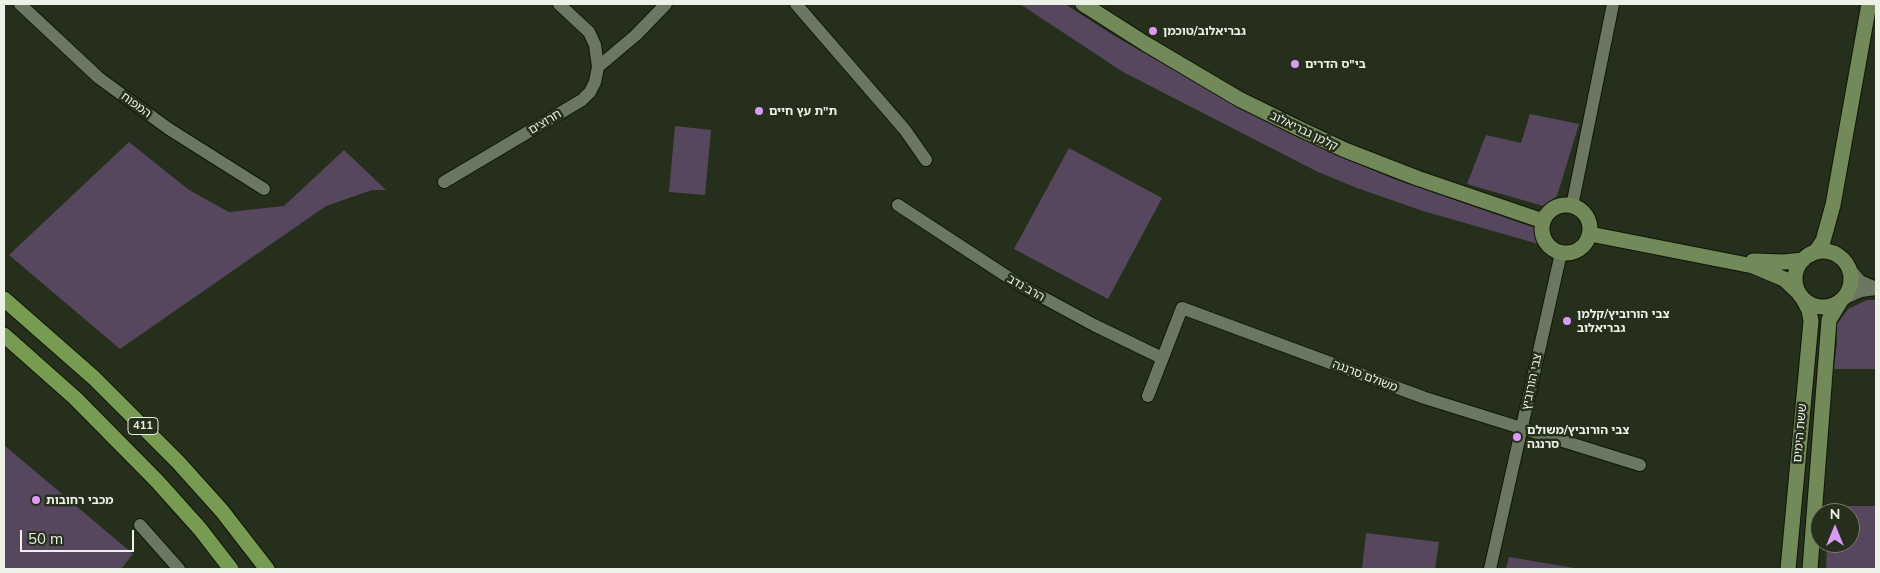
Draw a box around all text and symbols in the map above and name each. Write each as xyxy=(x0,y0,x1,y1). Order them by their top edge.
place label: גבריאלוב/טוכמן xyxy=(1163,24,1246,38)
marker: גבריאלוב/טוכמן xyxy=(1147,25,1159,37)
place label: בי"ס הדרים xyxy=(1305,57,1366,71)
marker: בי"ס הדרים xyxy=(1289,58,1301,70)
street label: המפוח xyxy=(118,89,154,121)
place label: ת"ת עץ חיים xyxy=(769,104,837,118)
marker: ת"ת עץ חיים xyxy=(753,105,765,117)
street label: חרוצים xyxy=(526,107,564,137)
street label: קלמן גבריאלוב xyxy=(1268,108,1340,154)
street label: הרב נדב xyxy=(1005,272,1047,304)
place label: צבי הורוביץ/קלמן גבריאלוב xyxy=(1577,307,1670,335)
marker: צבי הורוביץ/קלמן גבריאלוב xyxy=(1561,315,1573,327)
street label: צבי הורוביץ xyxy=(1519,352,1545,412)
street label: משולם סרנגה xyxy=(1331,357,1399,395)
street label: ששת הימים xyxy=(1790,403,1810,463)
road number: 411 xyxy=(128,418,158,434)
place label: צבי הורוביץ/משולם סרנגה xyxy=(1527,423,1629,451)
marker: צבי הורוביץ/משולם סרנגה xyxy=(1511,431,1523,443)
place label: מכבי רחובות xyxy=(46,493,113,507)
marker: מכבי רחובות xyxy=(30,494,42,506)
north arrow xyxy=(1810,503,1860,553)
text: N xyxy=(1830,505,1840,523)
scale bar xyxy=(22,520,136,552)
text: 50 m xyxy=(28,529,63,548)

